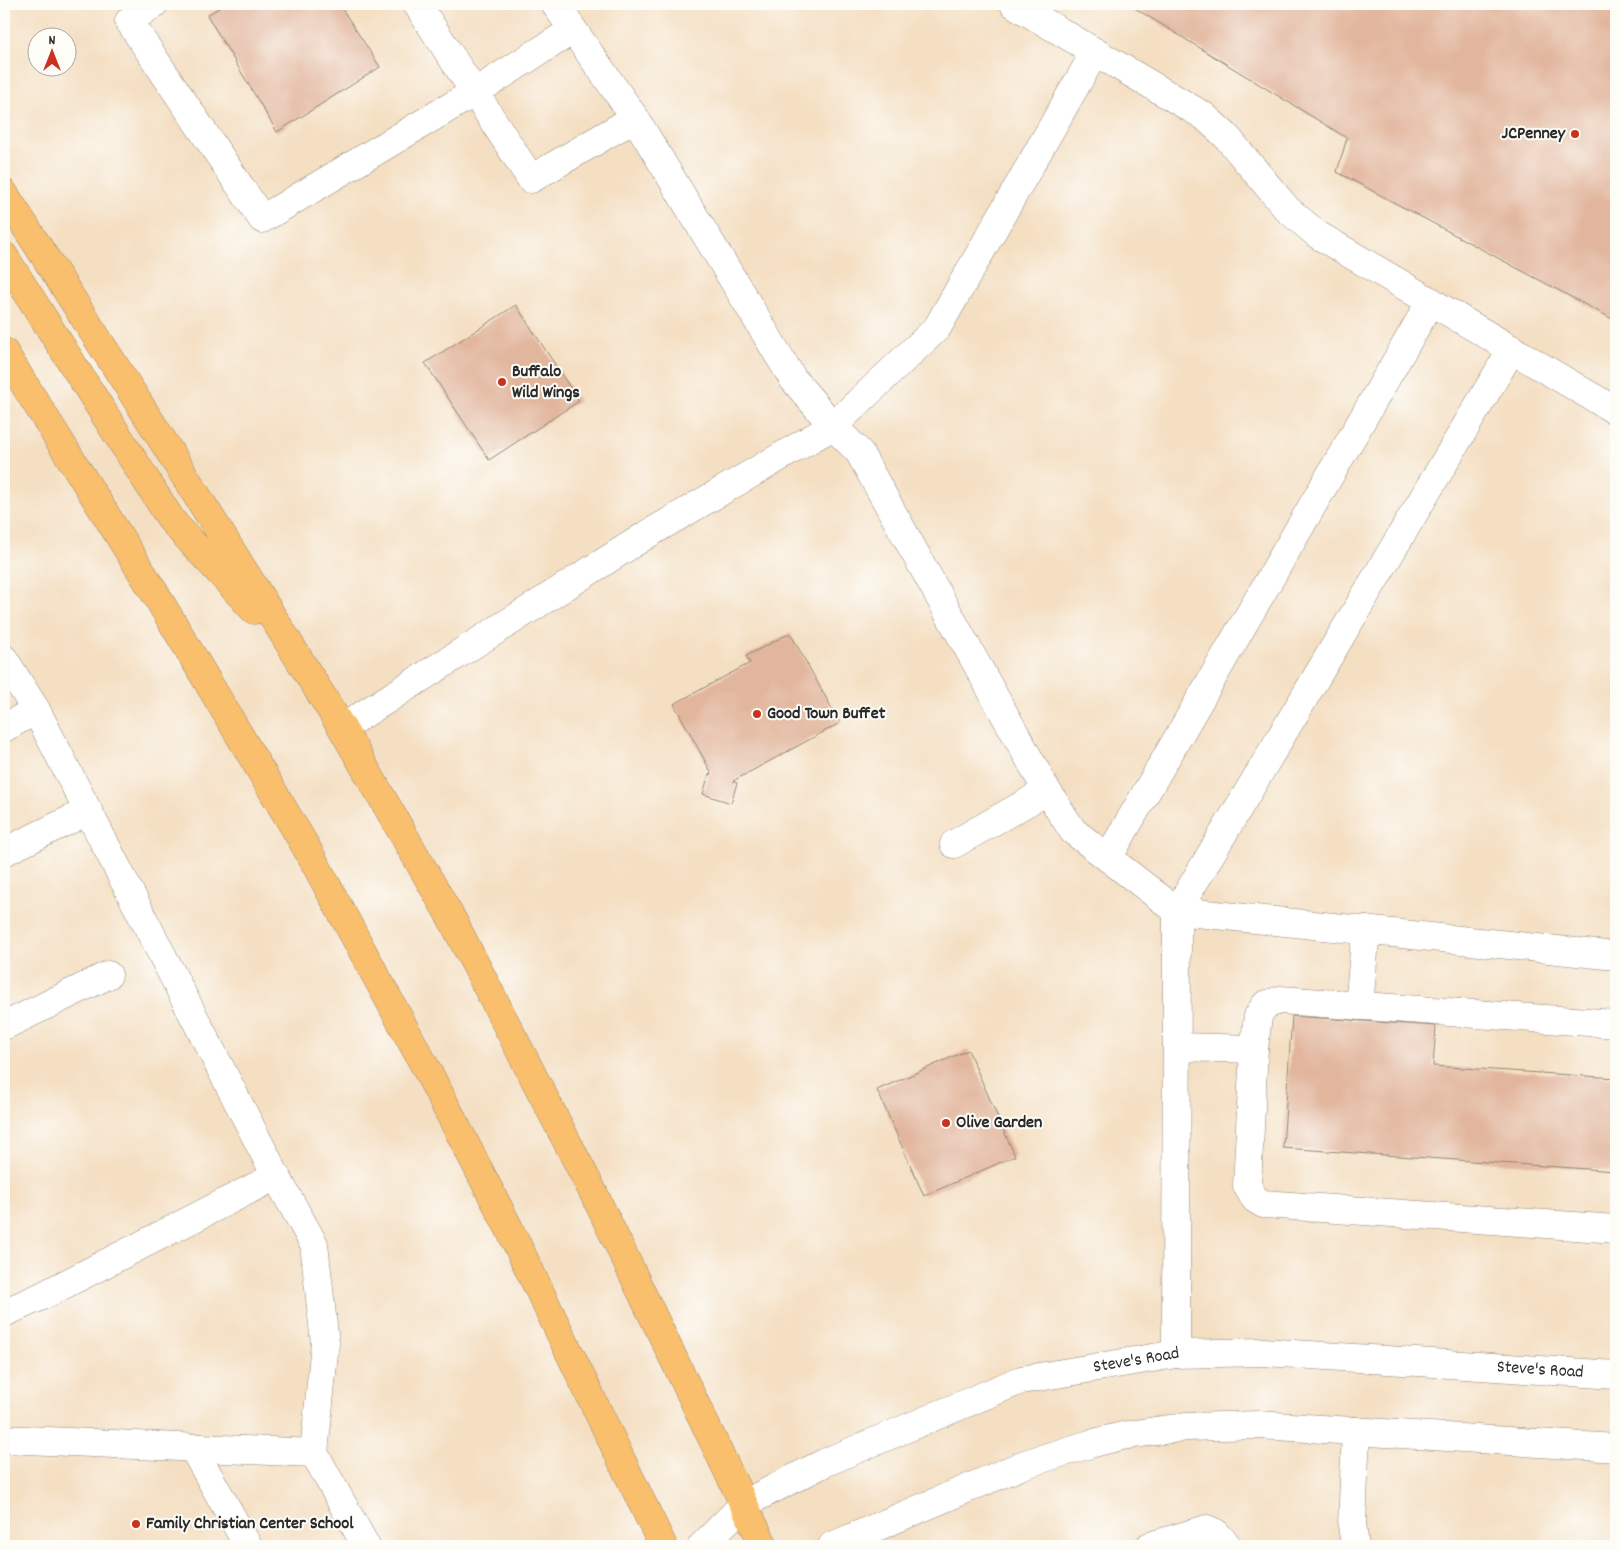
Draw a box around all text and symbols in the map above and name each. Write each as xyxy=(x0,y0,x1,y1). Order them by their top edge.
north arrow xyxy=(28,28,78,78)
text: N xyxy=(49,31,56,51)
place label: JCPenney xyxy=(1502,122,1566,147)
marker: JCPenney xyxy=(1569,128,1581,140)
place label: Buffalo Wild Wings xyxy=(512,360,580,406)
marker: Buffalo Wild Wings xyxy=(496,376,508,388)
place label: Good Town Buffet xyxy=(767,702,886,727)
marker: Good Town Buffet xyxy=(751,708,763,720)
place label: Olive Garden xyxy=(956,1111,1042,1136)
marker: Olive Garden xyxy=(940,1117,952,1129)
street label: Steve's Road xyxy=(1091,1341,1181,1380)
street label: Steve's Road xyxy=(1496,1355,1584,1385)
place label: Family Christian Center School xyxy=(146,1512,354,1537)
marker: Family Christian Center School xyxy=(130,1518,142,1530)

